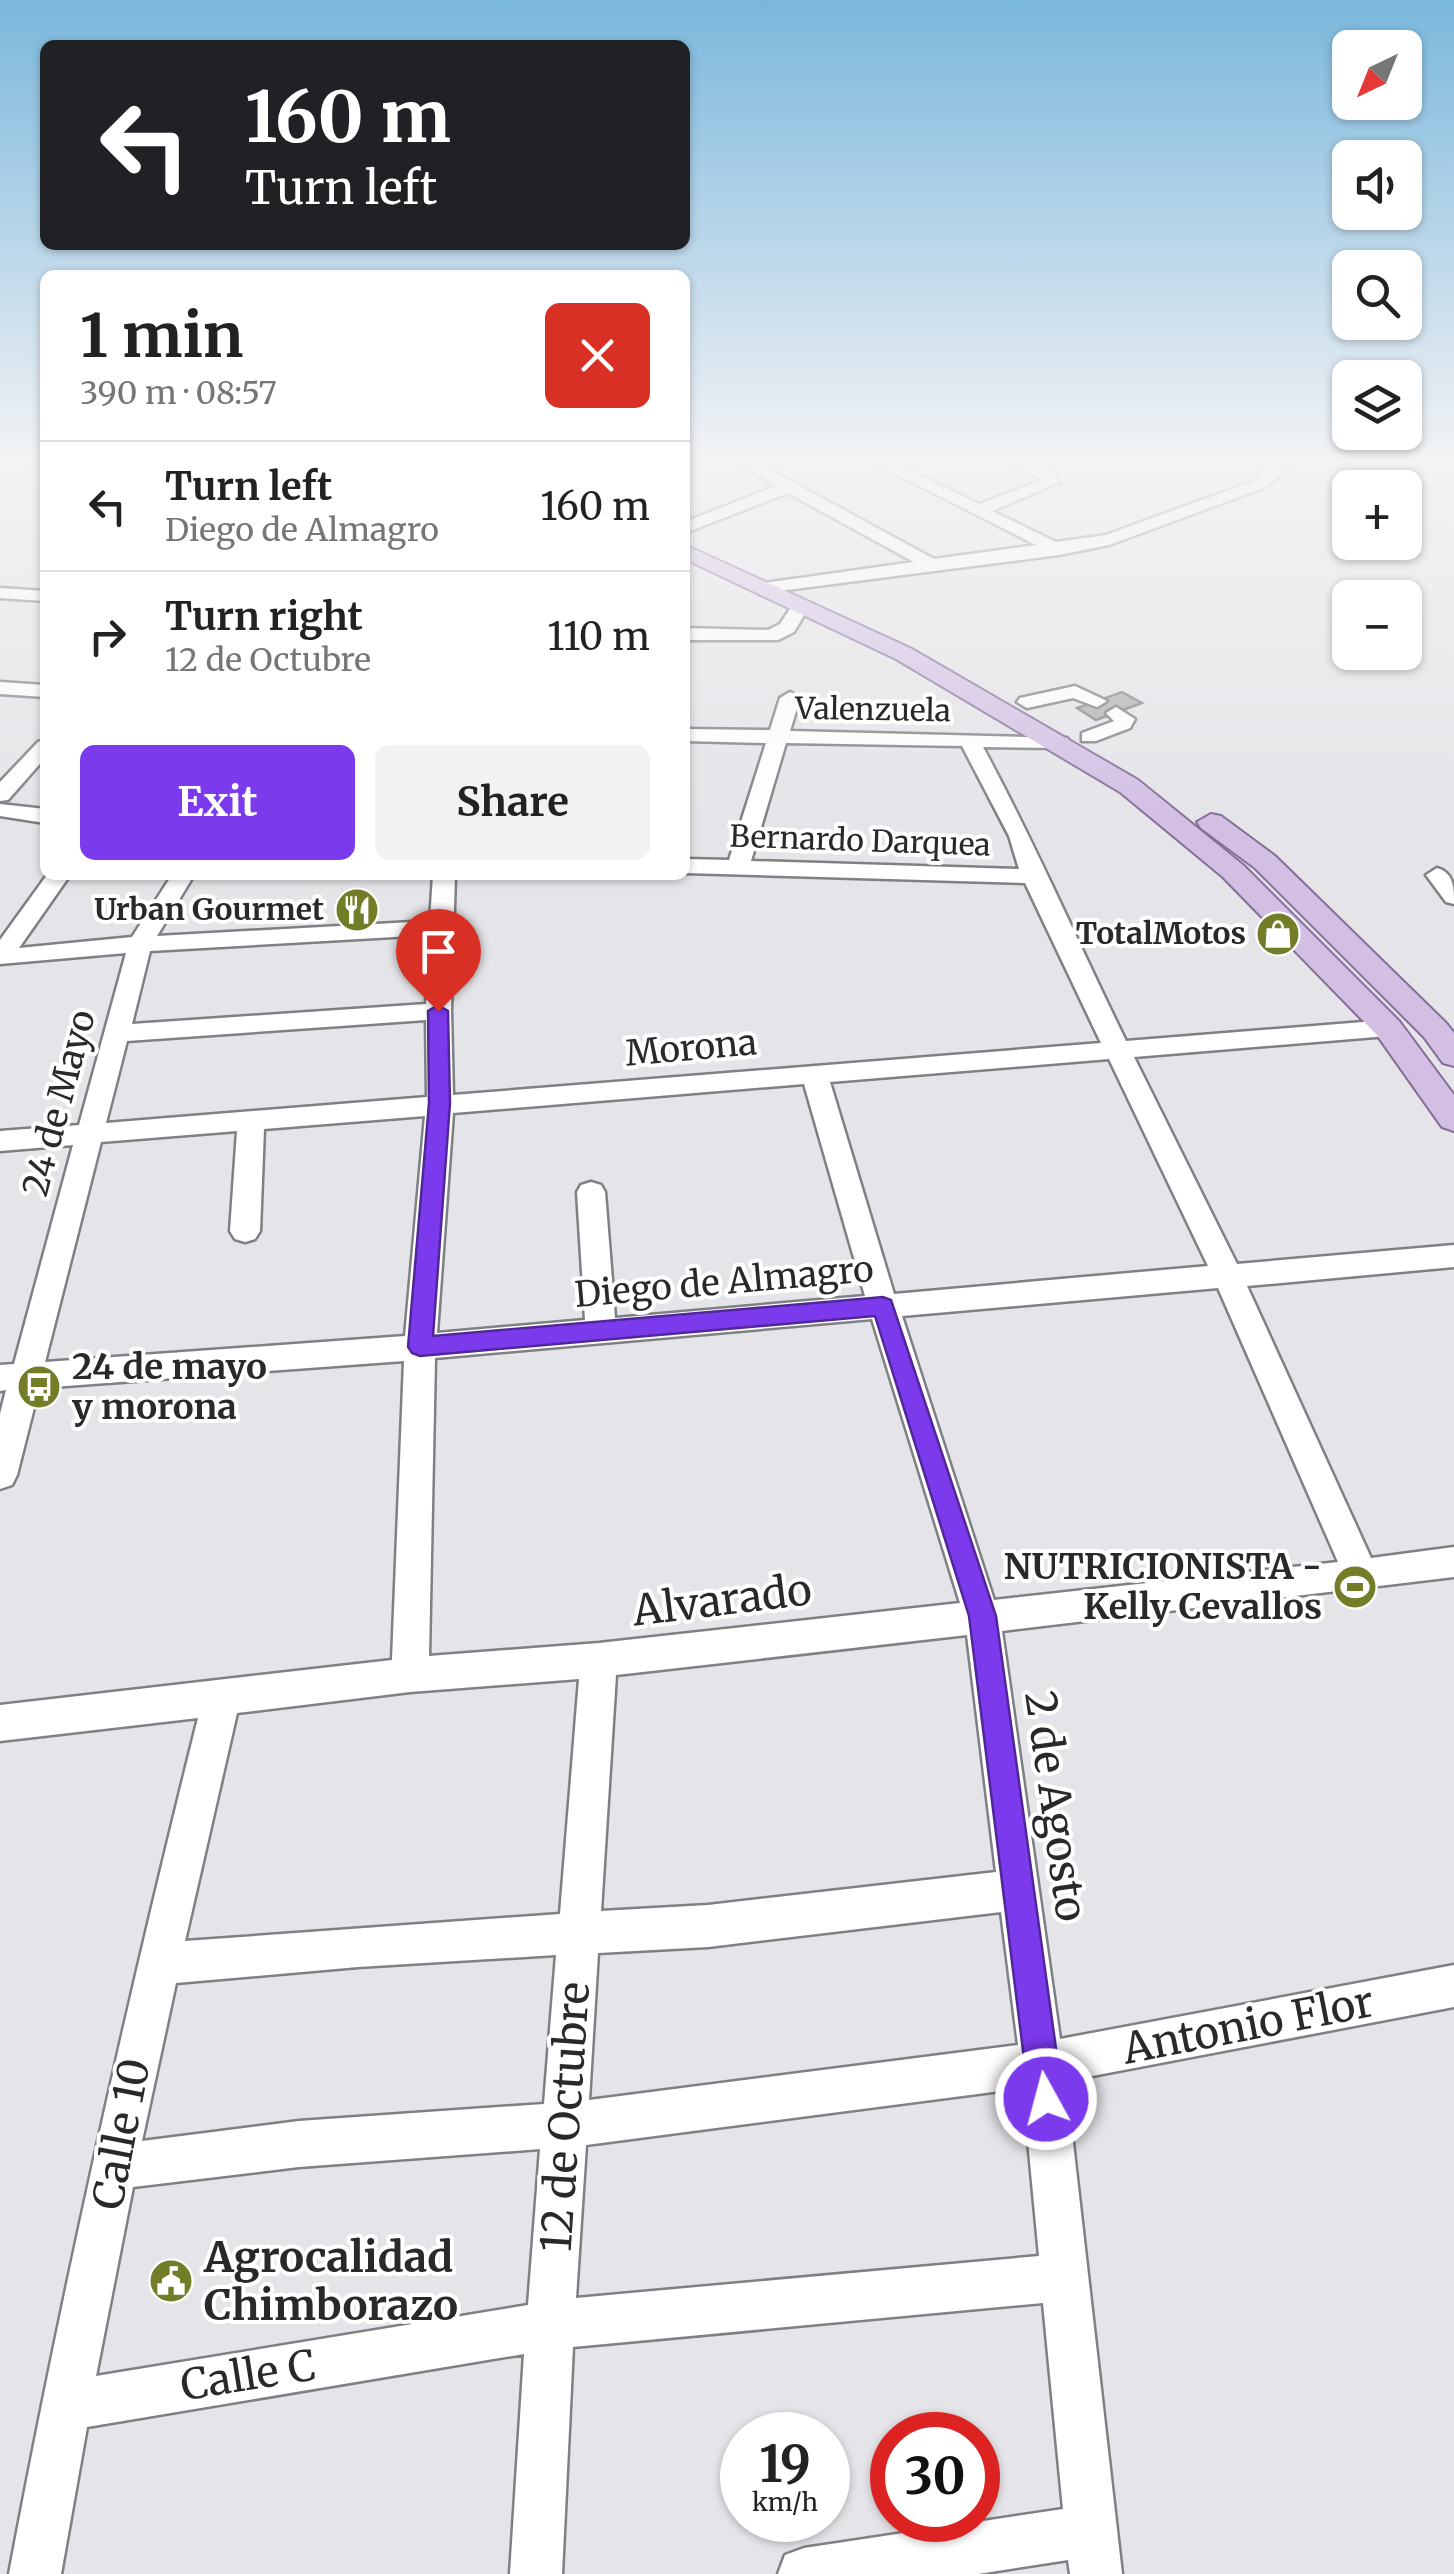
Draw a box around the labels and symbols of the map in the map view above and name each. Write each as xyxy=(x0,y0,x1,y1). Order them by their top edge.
north arrow xyxy=(1332,30,1422,120)
street label: Valenzuela xyxy=(794,689,951,729)
street label: Bernardo Darquea xyxy=(729,816,991,864)
restaurant icon: Urban Gourmet xyxy=(334,887,380,933)
place label: Urban Gourmet xyxy=(94,890,324,928)
pin xyxy=(396,909,481,1012)
shop icon: TotalMotos xyxy=(1255,911,1301,957)
place label: TotalMotos xyxy=(1076,914,1246,952)
street label: 24 de Mayo xyxy=(13,1005,105,1201)
street label: Morona xyxy=(623,1020,759,1076)
street label: Diego de Almagro xyxy=(573,1247,875,1317)
place label: 24 de mayo y morona xyxy=(72,1345,267,1429)
bus stop icon: 24 de mayo y morona xyxy=(16,1364,62,1410)
place label: NUTRICIONISTA - Kelly Cevallos xyxy=(1004,1545,1322,1629)
street label: Alvarado xyxy=(629,1563,814,1637)
sports icon: NUTRICIONISTA - Kelly Cevallos xyxy=(1332,1564,1378,1610)
street label: 2 de Agosto xyxy=(1013,1688,1098,1925)
street label: Antonio Flor xyxy=(1117,1975,1378,2075)
street label: 12 de Octubre xyxy=(530,1980,600,2254)
position arrow xyxy=(994,2047,1098,2151)
street label: Calle 10 xyxy=(81,2054,161,2214)
place label: Agrocalidad Chimborazo xyxy=(203,2231,458,2331)
public building icon: Agrocalidad Chimborazo xyxy=(148,2258,194,2304)
street label: Calle C xyxy=(177,2339,319,2411)
speed limit sign: 30 xyxy=(870,2412,1000,2542)

